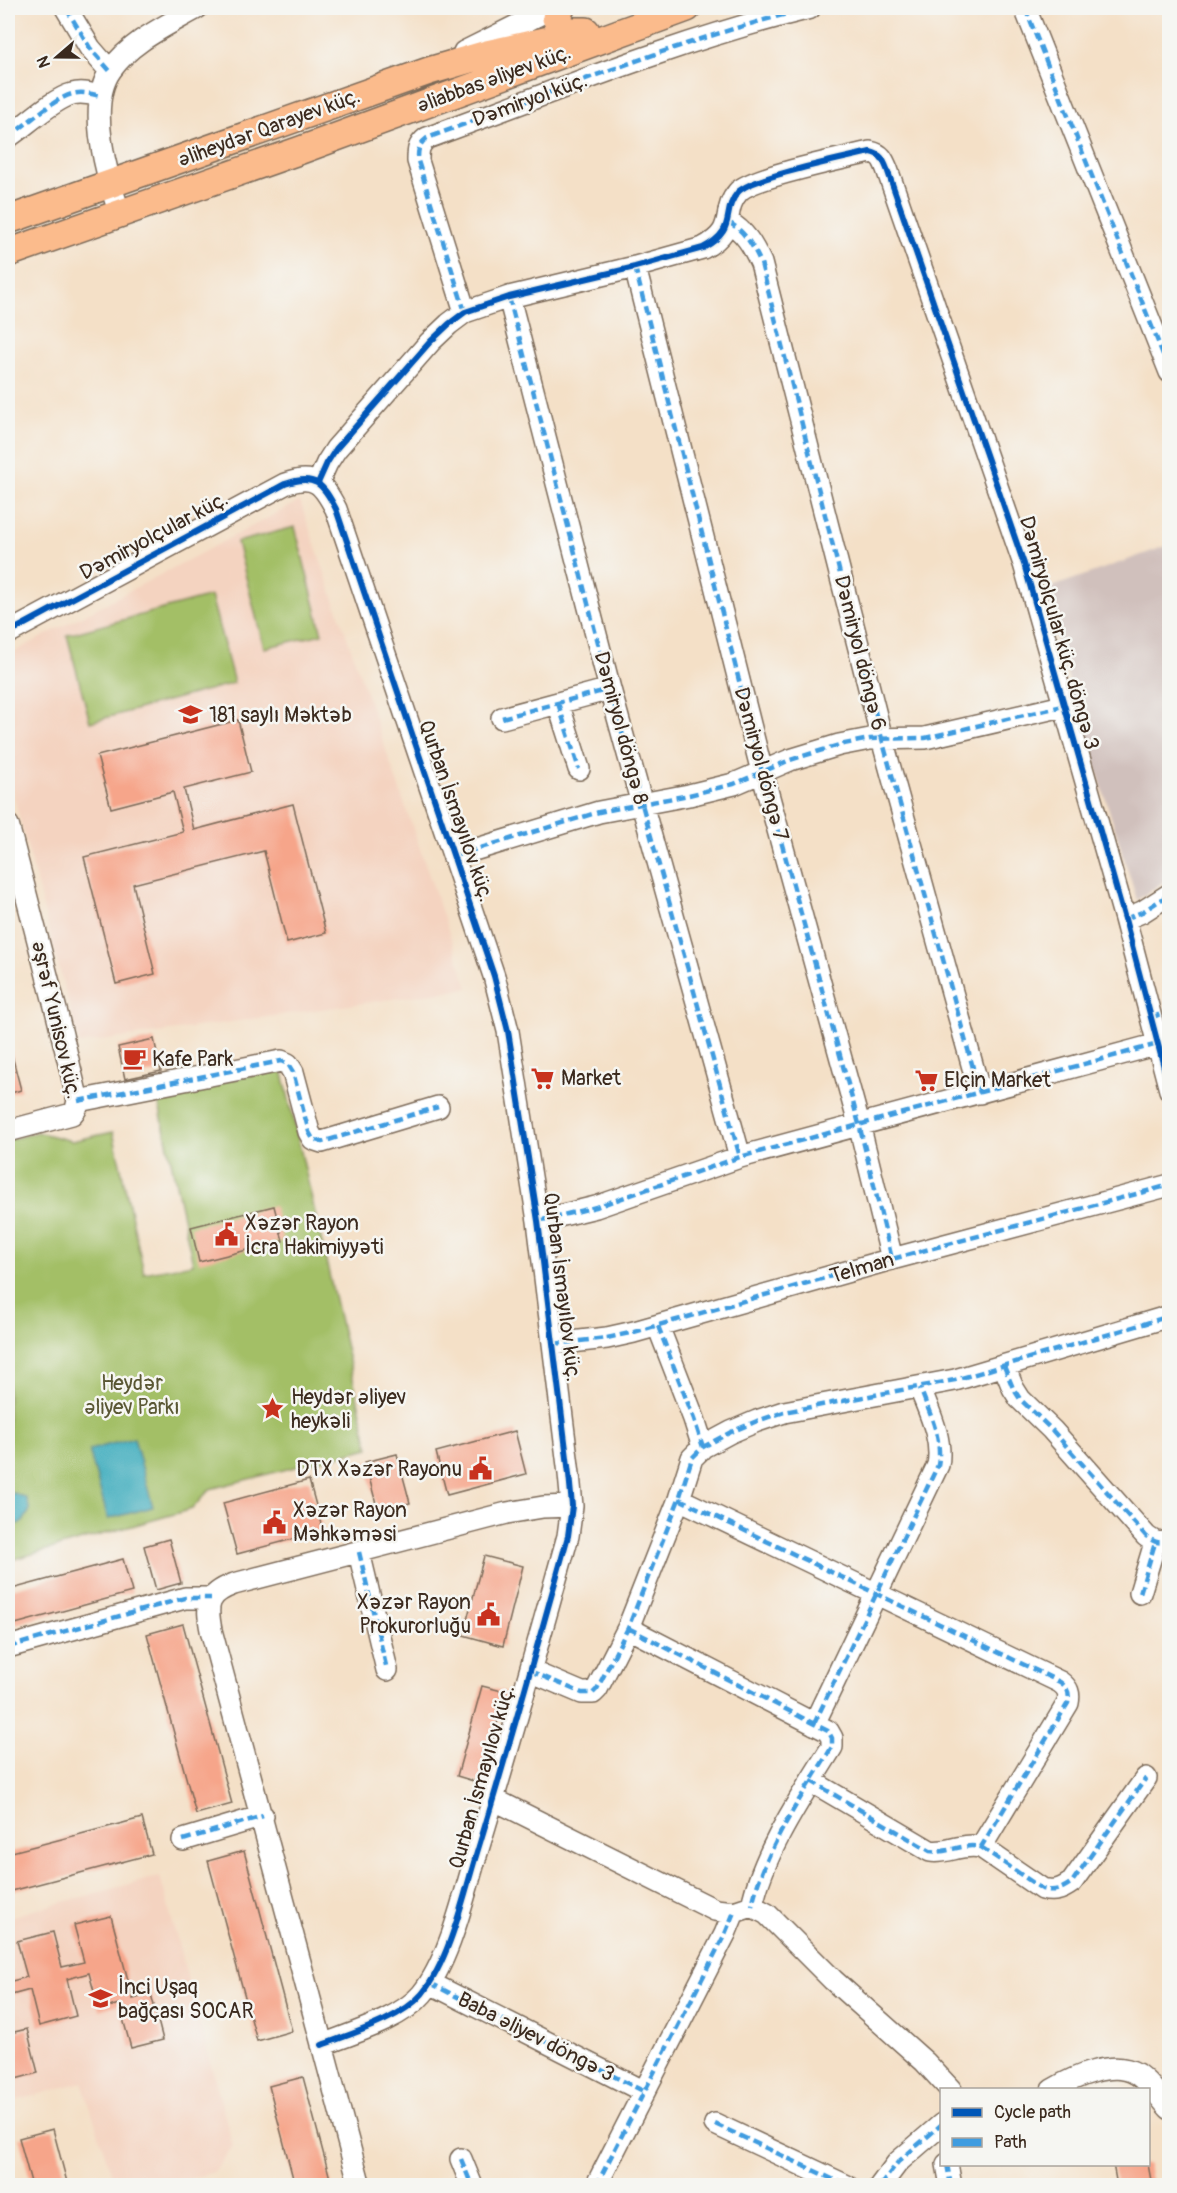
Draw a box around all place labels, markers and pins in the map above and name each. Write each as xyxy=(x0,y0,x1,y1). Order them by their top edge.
school or university icon: 181 saylı Məktəb xyxy=(178,702,204,728)
place label: 181 saylı Məktəb xyxy=(209,702,352,729)
cafe icon: Kafe Park xyxy=(121,1046,147,1072)
place label: Kafe Park xyxy=(152,1046,234,1073)
supermarket icon: Market xyxy=(530,1065,556,1091)
place label: Market xyxy=(561,1065,621,1092)
supermarket icon: Elçin Market xyxy=(913,1067,939,1093)
place label: Elçin Market xyxy=(944,1067,1051,1094)
place label: Xəzər Rayon İcra Hakimiyyəti xyxy=(245,1210,384,1261)
public building icon: Xəzər Rayon İcra Hakimiyyəti xyxy=(214,1222,240,1248)
place label: Heydər Əliyev heykəli xyxy=(291,1384,406,1435)
place icon: Heydər Əliyev heykəli xyxy=(260,1396,286,1422)
place label: DTX Xəzər Rayonu xyxy=(296,1456,462,1483)
public building icon: DTX Xəzər Rayonu xyxy=(467,1456,493,1482)
place label: Xəzər Rayon Məhkəməsi xyxy=(293,1497,407,1548)
public building icon: Xəzər Rayon Məhkəməsi xyxy=(262,1509,288,1535)
place label: Xəzər Rayon Prokurorluğu xyxy=(357,1589,471,1640)
public building icon: Xəzər Rayon Prokurorluğu xyxy=(476,1601,502,1627)
place label: İnci Uşaq bağçası SOCAR xyxy=(118,1974,254,2025)
school or university icon: İnci Uşaq bağçası SOCAR xyxy=(87,1986,113,2012)

